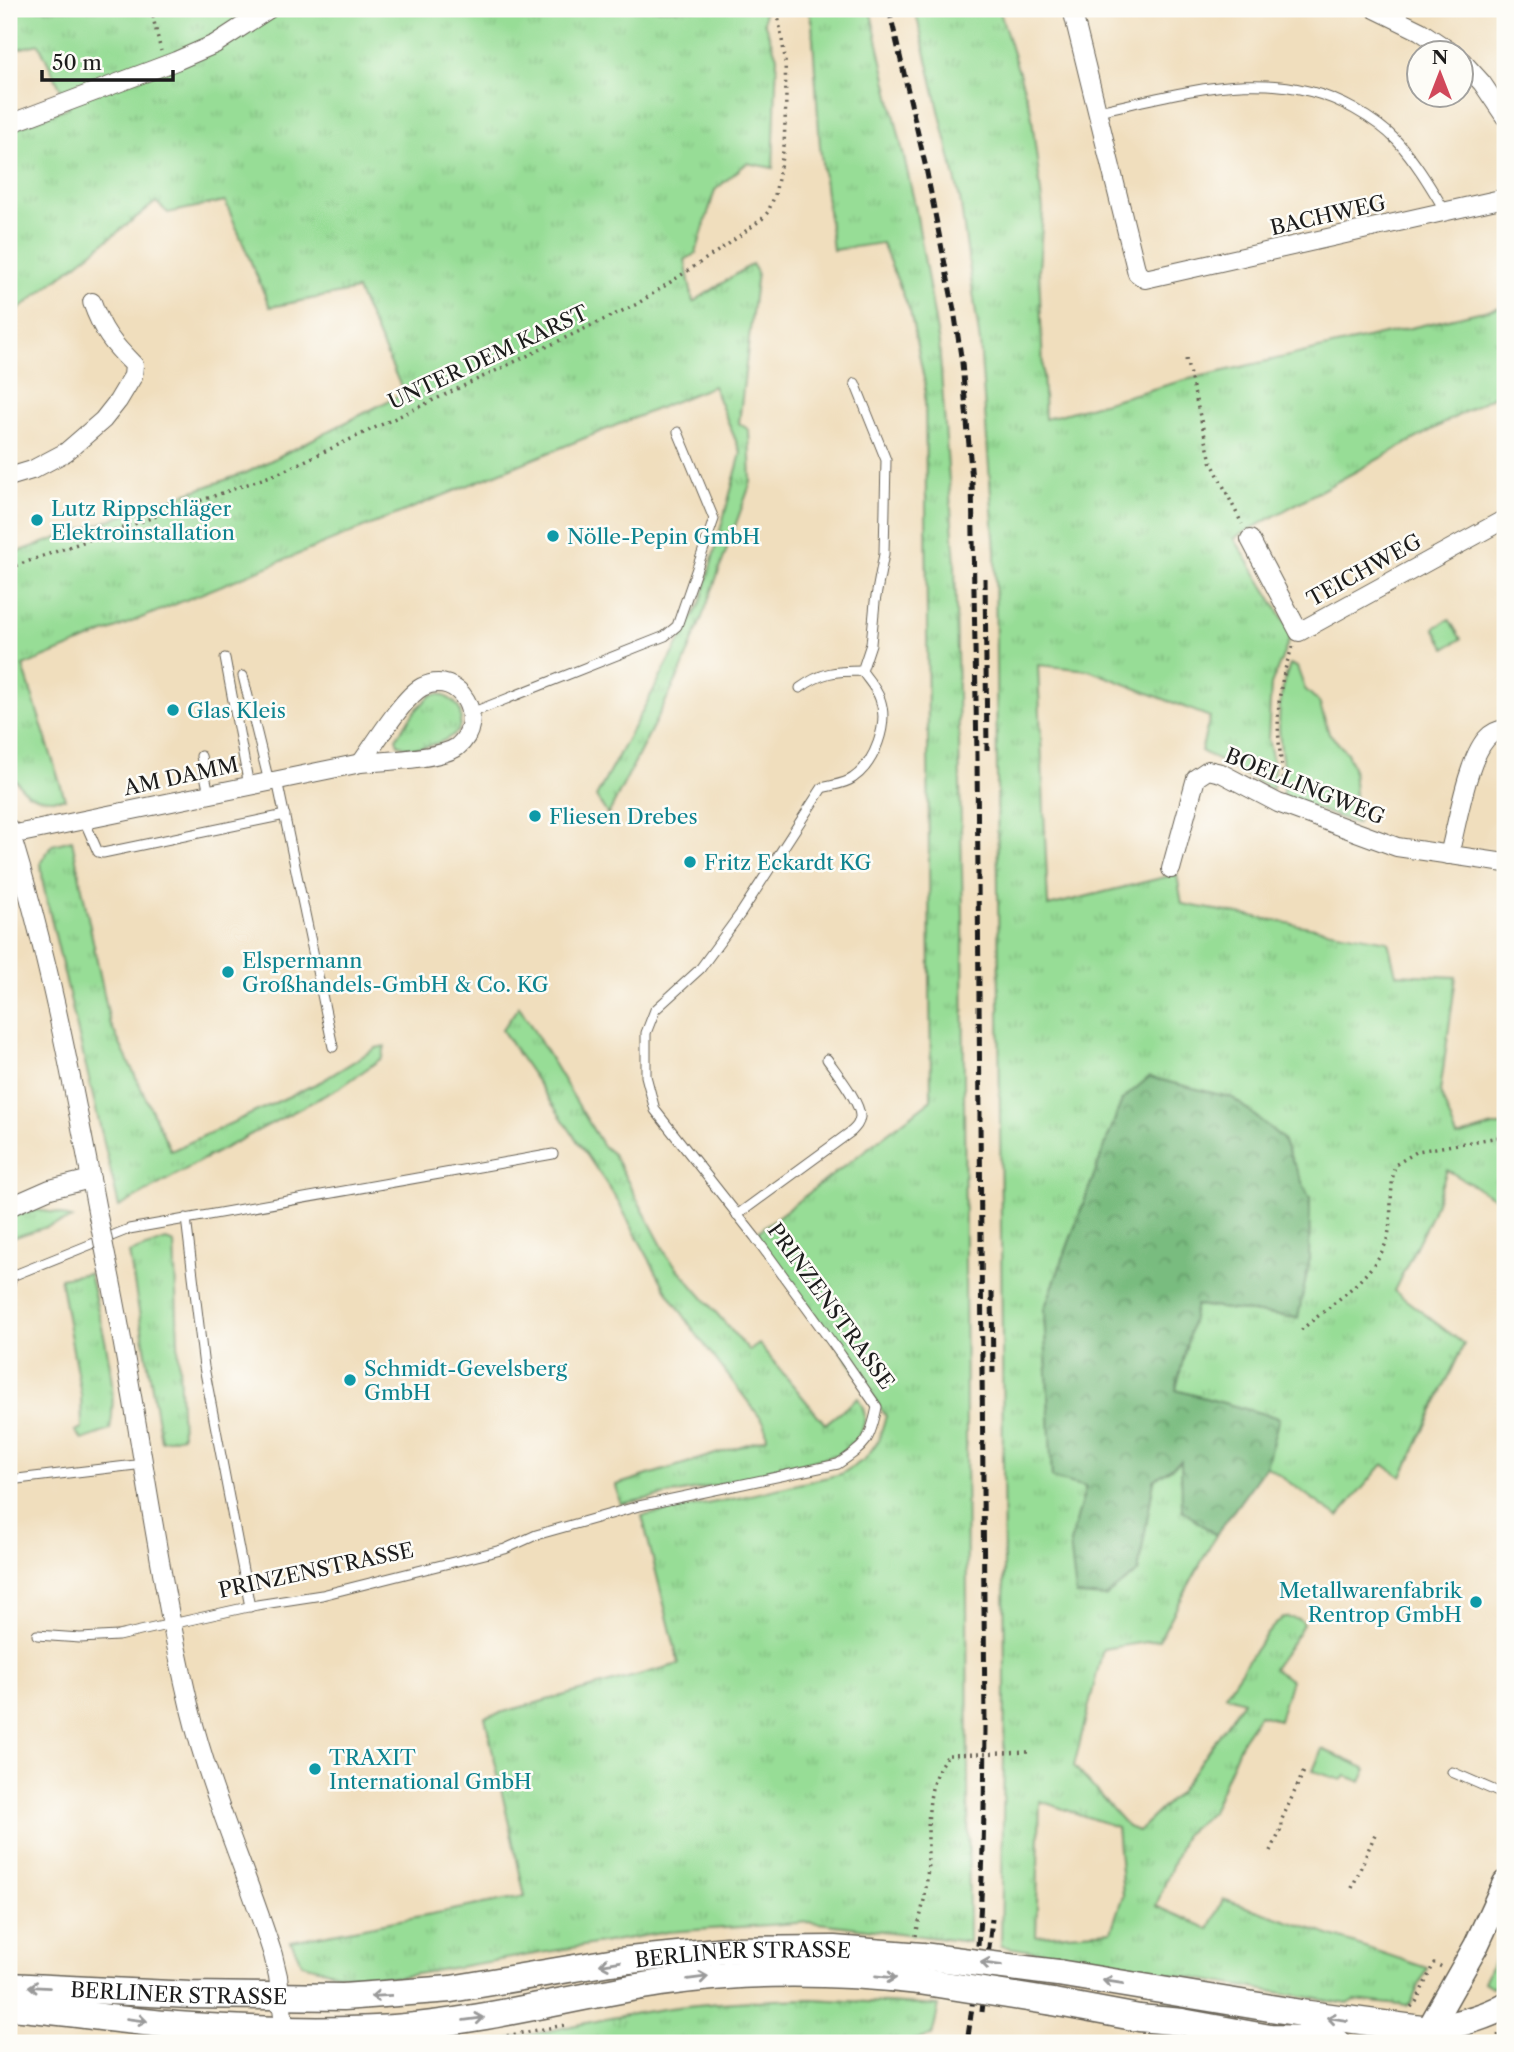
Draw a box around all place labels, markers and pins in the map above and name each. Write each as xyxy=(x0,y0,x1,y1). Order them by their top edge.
place label: Lutz Rippschläger Elektroinstallation xyxy=(51,496,235,545)
marker: Lutz Rippschläger Elektroinstallation xyxy=(29,512,45,528)
place label: Nölle-Pepin GmbH xyxy=(567,524,760,549)
marker: Nölle-Pepin GmbH xyxy=(545,528,561,544)
place label: Glas Kleis xyxy=(187,698,286,723)
marker: Glas Kleis xyxy=(165,702,181,718)
place label: Fliesen Drebes xyxy=(549,804,698,829)
marker: Fliesen Drebes xyxy=(527,808,543,824)
place label: Fritz Eckardt KG xyxy=(704,850,872,875)
marker: Fritz Eckardt KG xyxy=(682,854,698,870)
place label: Elspermann Großhandels-GmbH & Co. KG xyxy=(242,948,549,997)
marker: Elspermann Großhandels-GmbH & Co. KG xyxy=(220,964,236,980)
place label: Schmidt-Gevelsberg GmbH xyxy=(364,1356,568,1405)
marker: Schmidt-Gevelsberg GmbH xyxy=(342,1372,358,1388)
place label: Metallwarenfabrik Rentrop GmbH xyxy=(1279,1578,1463,1627)
marker: Metallwarenfabrik Rentrop GmbH xyxy=(1468,1594,1484,1610)
place label: TRAXIT International GmbH xyxy=(329,1745,532,1794)
marker: TRAXIT International GmbH xyxy=(307,1761,323,1777)

